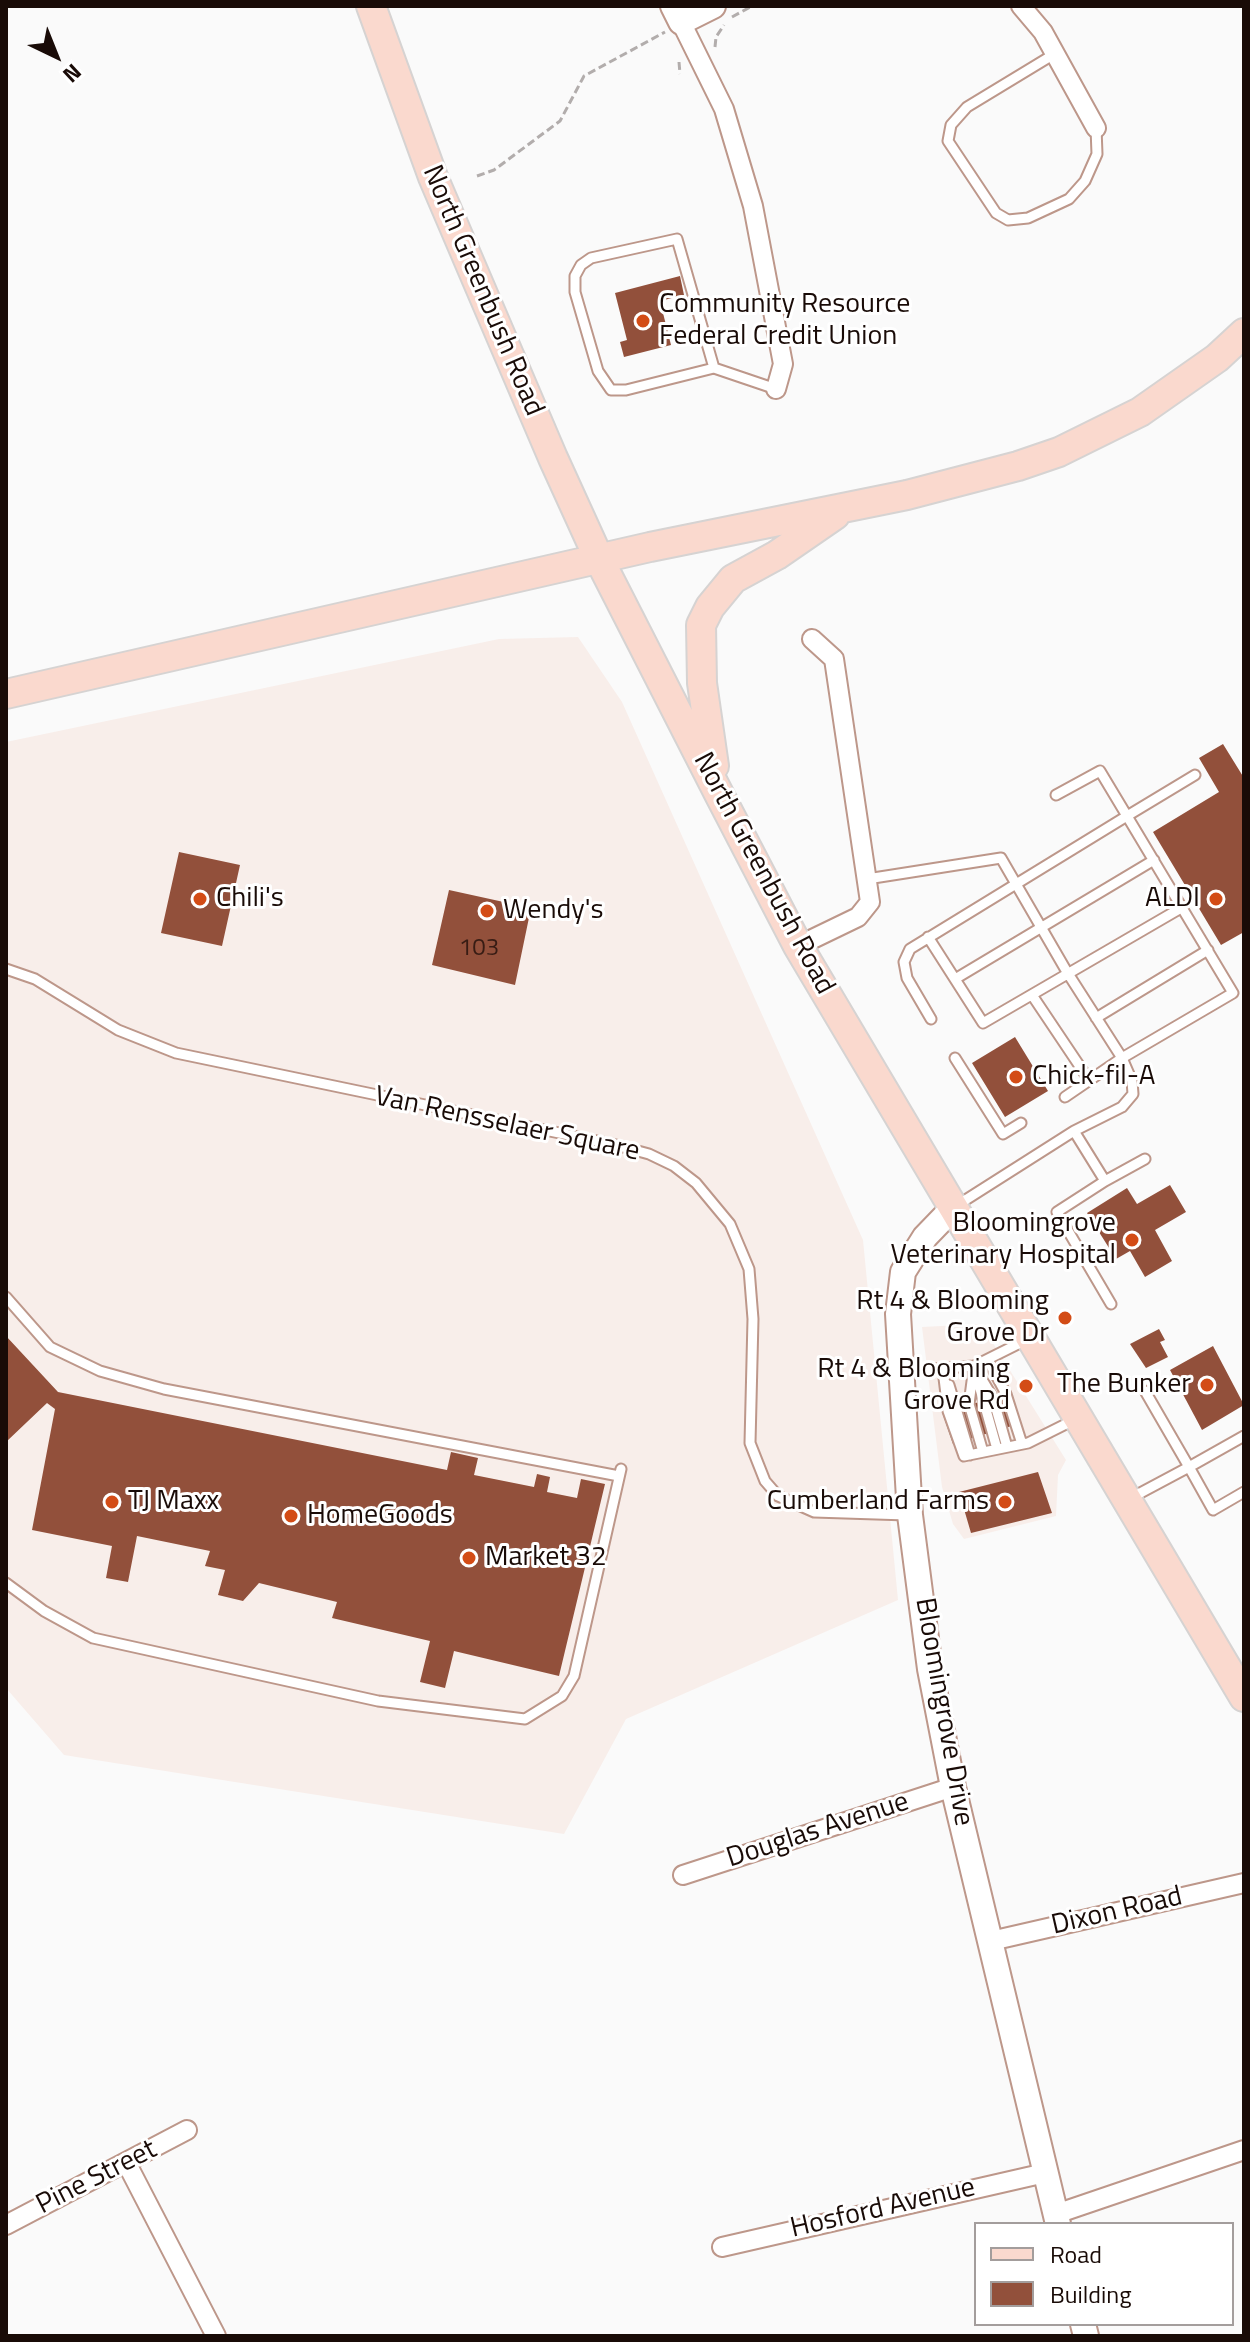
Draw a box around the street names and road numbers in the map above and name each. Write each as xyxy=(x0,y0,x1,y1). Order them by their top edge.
street label: North Greenbush Road xyxy=(414,161,550,421)
street label: North Greenbush Road xyxy=(685,747,841,1001)
street label: Van Rensselaer Square xyxy=(371,1081,643,1169)
street label: Bloomingrove Drive xyxy=(906,1595,980,1829)
street label: Douglas Avenue xyxy=(723,1786,913,1876)
street label: Dixon Road xyxy=(1048,1881,1186,1943)
street label: Pine Street xyxy=(31,2133,163,2223)
street label: Hosford Avenue xyxy=(788,2171,978,2247)

